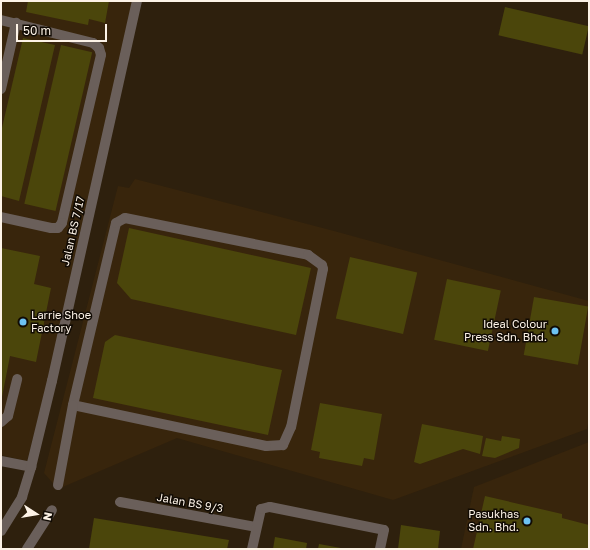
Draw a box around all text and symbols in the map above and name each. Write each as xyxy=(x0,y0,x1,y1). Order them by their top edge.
scale bar xyxy=(18,16,109,42)
text: 50 m xyxy=(23,23,51,38)
street label: Jalan BS 7/17 xyxy=(59,195,87,267)
place label: Larrie Shoe Factory xyxy=(31,309,91,335)
marker: Larrie Shoe Factory xyxy=(18,317,28,327)
place label: Ideal Colour Press Sdn. Bhd. xyxy=(464,318,547,344)
marker: Ideal Colour Press Sdn. Bhd. xyxy=(550,326,560,336)
street label: Jalan BS 9/3 xyxy=(156,491,224,515)
north arrow xyxy=(16,494,56,534)
place label: Pasukhas Sdn. Bhd. xyxy=(468,508,519,534)
text: N xyxy=(41,511,55,522)
marker: Pasukhas Sdn. Bhd. xyxy=(522,516,532,526)

